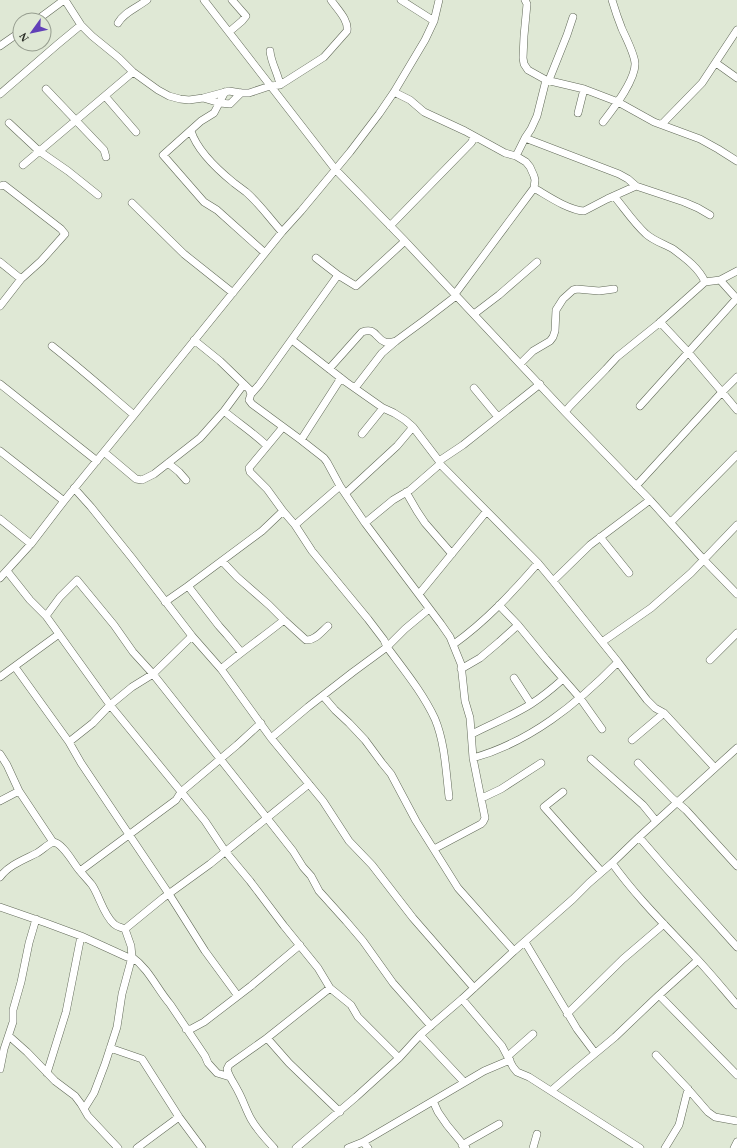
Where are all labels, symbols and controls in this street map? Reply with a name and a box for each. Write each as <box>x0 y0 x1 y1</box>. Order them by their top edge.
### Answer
north arrow <box>12 12 52 52</box>
text: N <box>16 31 31 44</box>

